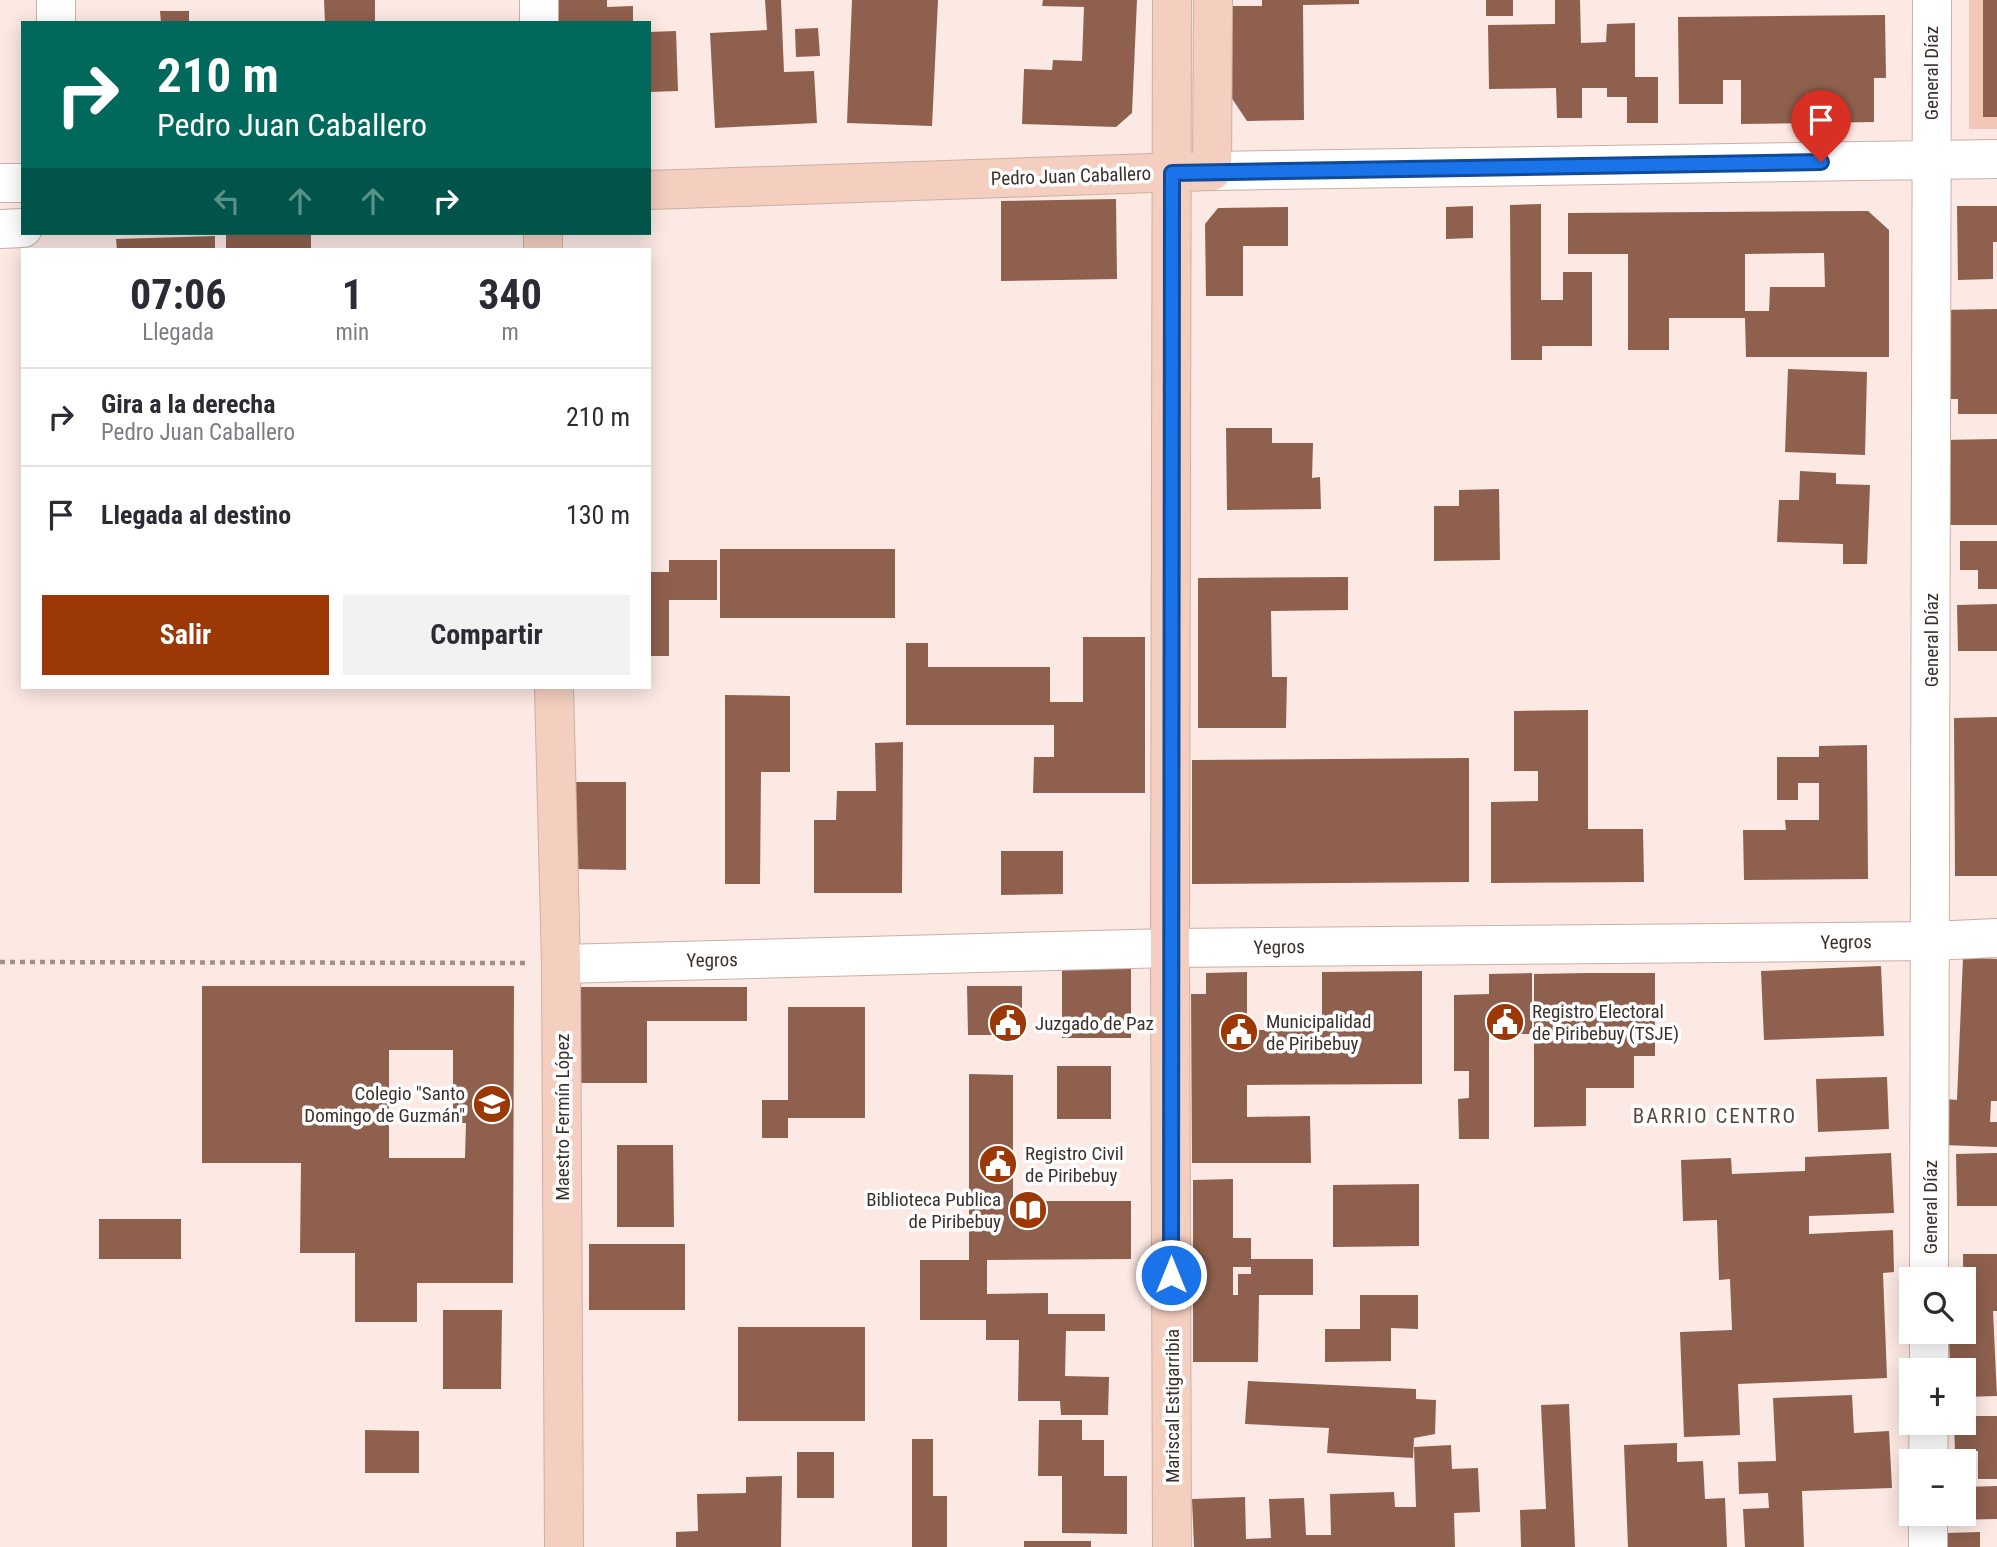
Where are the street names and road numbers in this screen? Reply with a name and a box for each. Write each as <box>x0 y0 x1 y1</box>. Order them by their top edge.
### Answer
street label: General Díaz <box>1920 26 1943 120</box>
street label: Pedro Juan Caballero <box>990 162 1152 190</box>
street label: General Díaz <box>1920 593 1943 687</box>
street label: Yegros <box>1820 930 1872 954</box>
street label: Yegros <box>1253 935 1305 959</box>
street label: Yegros <box>686 948 738 972</box>
street label: Maestro Fermín López <box>551 1033 574 1201</box>
street label: General Díaz <box>1919 1160 1942 1254</box>
street label: Mariscal Estigarribia <box>1161 1329 1184 1483</box>

